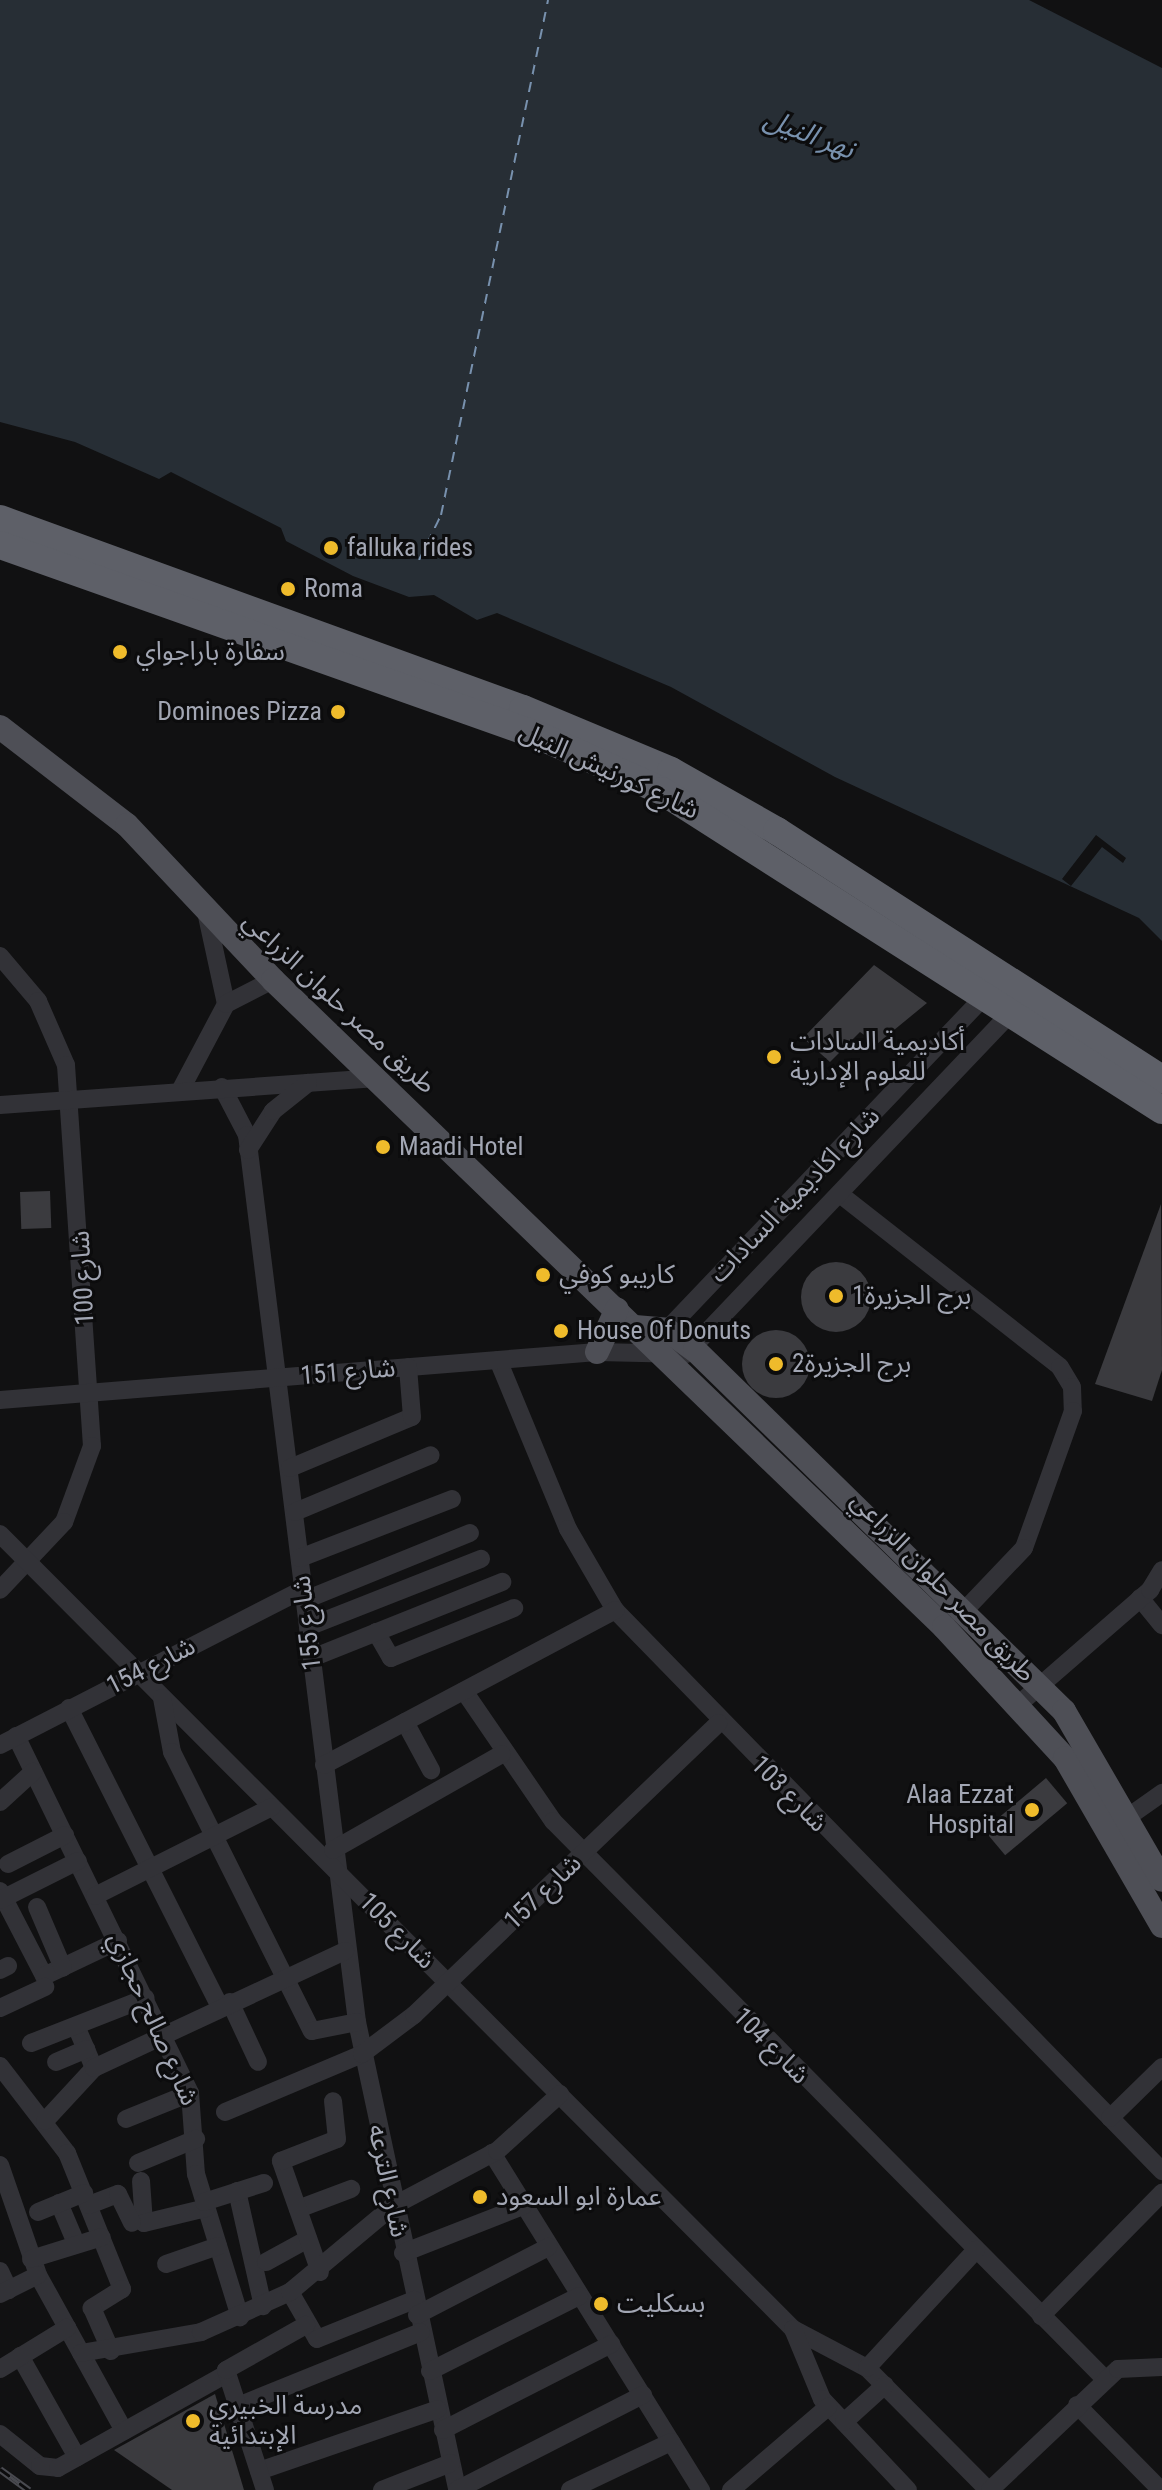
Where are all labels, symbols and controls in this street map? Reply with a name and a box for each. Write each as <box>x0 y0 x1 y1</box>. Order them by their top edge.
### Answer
water label: نهر النيل <box>759 102 859 166</box>
place label: falluka rides <box>347 532 473 564</box>
marker: falluka rides <box>322 539 340 557</box>
place label: Roma <box>304 573 363 605</box>
marker: Roma <box>279 580 297 598</box>
place label: سفارة باراجواي <box>136 636 285 668</box>
marker: سفارة باراجواي <box>111 643 129 661</box>
place label: Dominoes Pizza <box>157 696 322 728</box>
marker: Dominoes Pizza <box>329 703 347 721</box>
street label: شارع كورنيش النيل <box>514 716 704 826</box>
street label: طريق مصر حلوان الزراعي <box>236 906 442 1100</box>
place label: أكاديمية السادات للعلوم الإدارية <box>790 1026 965 1088</box>
marker: أكاديمية السادات للعلوم الإدارية <box>765 1048 783 1066</box>
street label: شارع اكاديمية السادات <box>703 1101 887 1289</box>
place label: Maadi Hotel <box>399 1131 523 1163</box>
marker: Maadi Hotel <box>374 1138 392 1156</box>
street label: شارع 100 <box>65 1230 101 1326</box>
place label: كاريبو كوفي <box>559 1259 675 1291</box>
marker: كاريبو كوفي <box>534 1266 552 1284</box>
place label: برج الجزيرة1 <box>852 1280 971 1312</box>
marker: برج الجزيرة1 <box>827 1287 845 1305</box>
place label: House Of Donuts <box>577 1315 751 1347</box>
marker: House Of Donuts <box>552 1322 570 1340</box>
place label: برج الجزيرة2 <box>792 1348 911 1380</box>
street label: شارع 151 <box>299 1352 397 1392</box>
marker: برج الجزيرة2 <box>767 1355 785 1373</box>
street label: طريق مصر حلوان الزراعي <box>844 1485 1042 1689</box>
street label: شارع 155 <box>286 1574 328 1672</box>
street label: شارع 154 <box>102 1631 200 1701</box>
street label: شارع 103 <box>744 1749 834 1839</box>
place label: Alaa Ezzat Hospital <box>906 1779 1014 1840</box>
marker: Alaa Ezzat Hospital <box>1021 1799 1043 1821</box>
street label: شارع 157 <box>498 1848 588 1936</box>
street label: شارع 105 <box>352 1886 442 1976</box>
street label: شارع صالح حجازي <box>101 1928 205 2110</box>
street label: شارع 104 <box>726 2001 816 2091</box>
street label: شارع الترعه <box>361 2122 415 2240</box>
place label: عمارة ابو السعود <box>496 2181 661 2213</box>
marker: عمارة ابو السعود <box>471 2188 489 2206</box>
place label: بسكليت <box>617 2288 705 2320</box>
marker: بسكليت <box>592 2295 610 2313</box>
place label: مدرسة الخبيري الإبتدائية <box>209 2390 362 2452</box>
marker: مدرسة الخبيري الإبتدائية <box>184 2412 202 2430</box>

